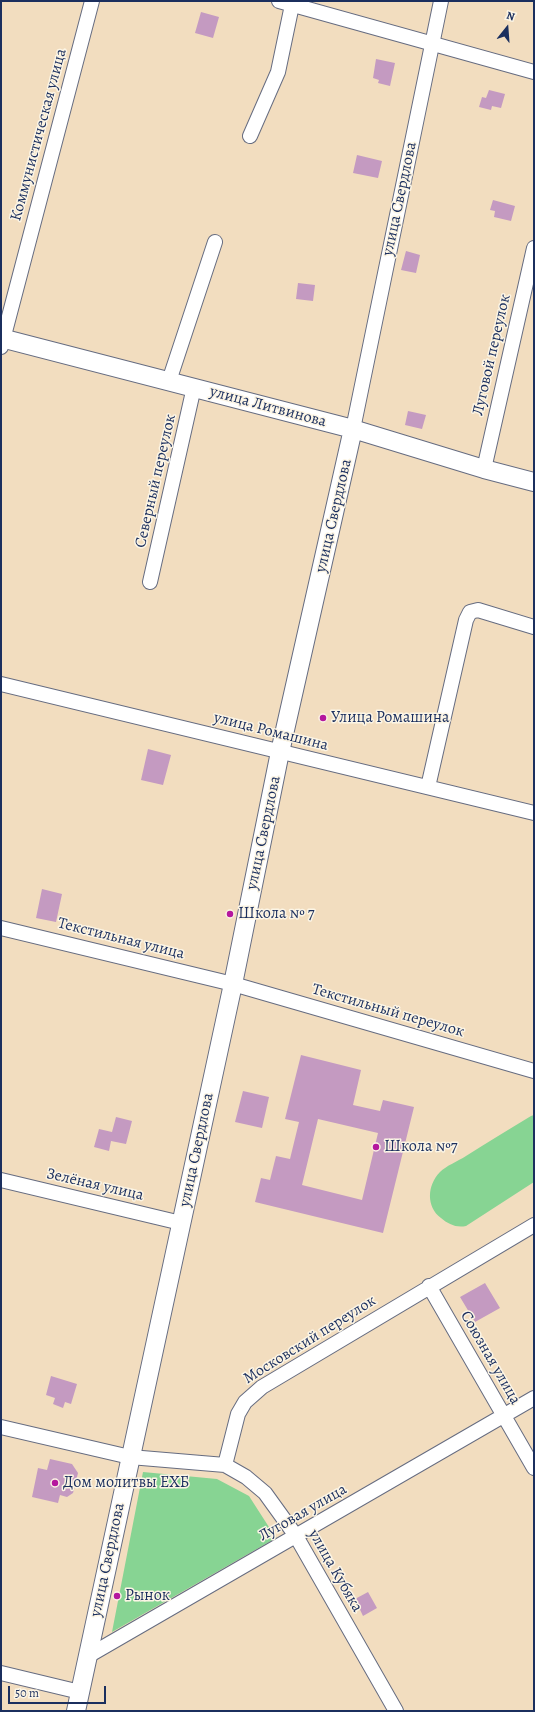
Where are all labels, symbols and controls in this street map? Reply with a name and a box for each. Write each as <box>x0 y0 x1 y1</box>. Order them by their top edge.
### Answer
north arrow <box>487 8 527 48</box>
text: N <box>505 8 517 24</box>
street label: Коммунистическая улица <box>7 47 71 223</box>
street label: улица Свердлова <box>379 140 421 258</box>
street label: Луговой переулок <box>469 292 515 418</box>
street label: улица Литвинова <box>208 382 328 432</box>
street label: Северный переулок <box>131 412 181 550</box>
street label: улица Свердлова <box>312 457 356 575</box>
street label: улица Ромашина <box>212 708 330 756</box>
place label: Улица Ромашина <box>331 708 449 728</box>
marker: Улица Ромашина <box>318 713 328 723</box>
street label: улица Свердлова <box>243 774 285 892</box>
place label: Школа № 7 <box>238 904 315 924</box>
marker: Школа № 7 <box>225 909 235 919</box>
street label: Текстильная улица <box>56 914 186 964</box>
street label: Текстильный переулок <box>310 980 466 1042</box>
street label: улица Свердлова <box>176 1091 218 1209</box>
place label: Школа №7 <box>384 1137 457 1157</box>
marker: Школа №7 <box>371 1142 381 1152</box>
street label: Зелёная улица <box>44 1164 146 1206</box>
street label: Московский переулок <box>240 1291 380 1389</box>
street label: Союзная улица <box>455 1308 525 1408</box>
place label: Дом молитвы ЕХБ <box>63 1473 189 1493</box>
marker: Дом молитвы ЕХБ <box>50 1478 60 1488</box>
street label: Луговая улица <box>255 1480 351 1546</box>
street label: улица Свердлова <box>87 1501 129 1619</box>
street label: улица Кубяка <box>304 1526 366 1616</box>
place label: Рынок <box>125 1586 170 1606</box>
marker: Рынок <box>112 1591 122 1601</box>
scale bar <box>10 1678 108 1704</box>
text: 50 m <box>15 1685 39 1701</box>

